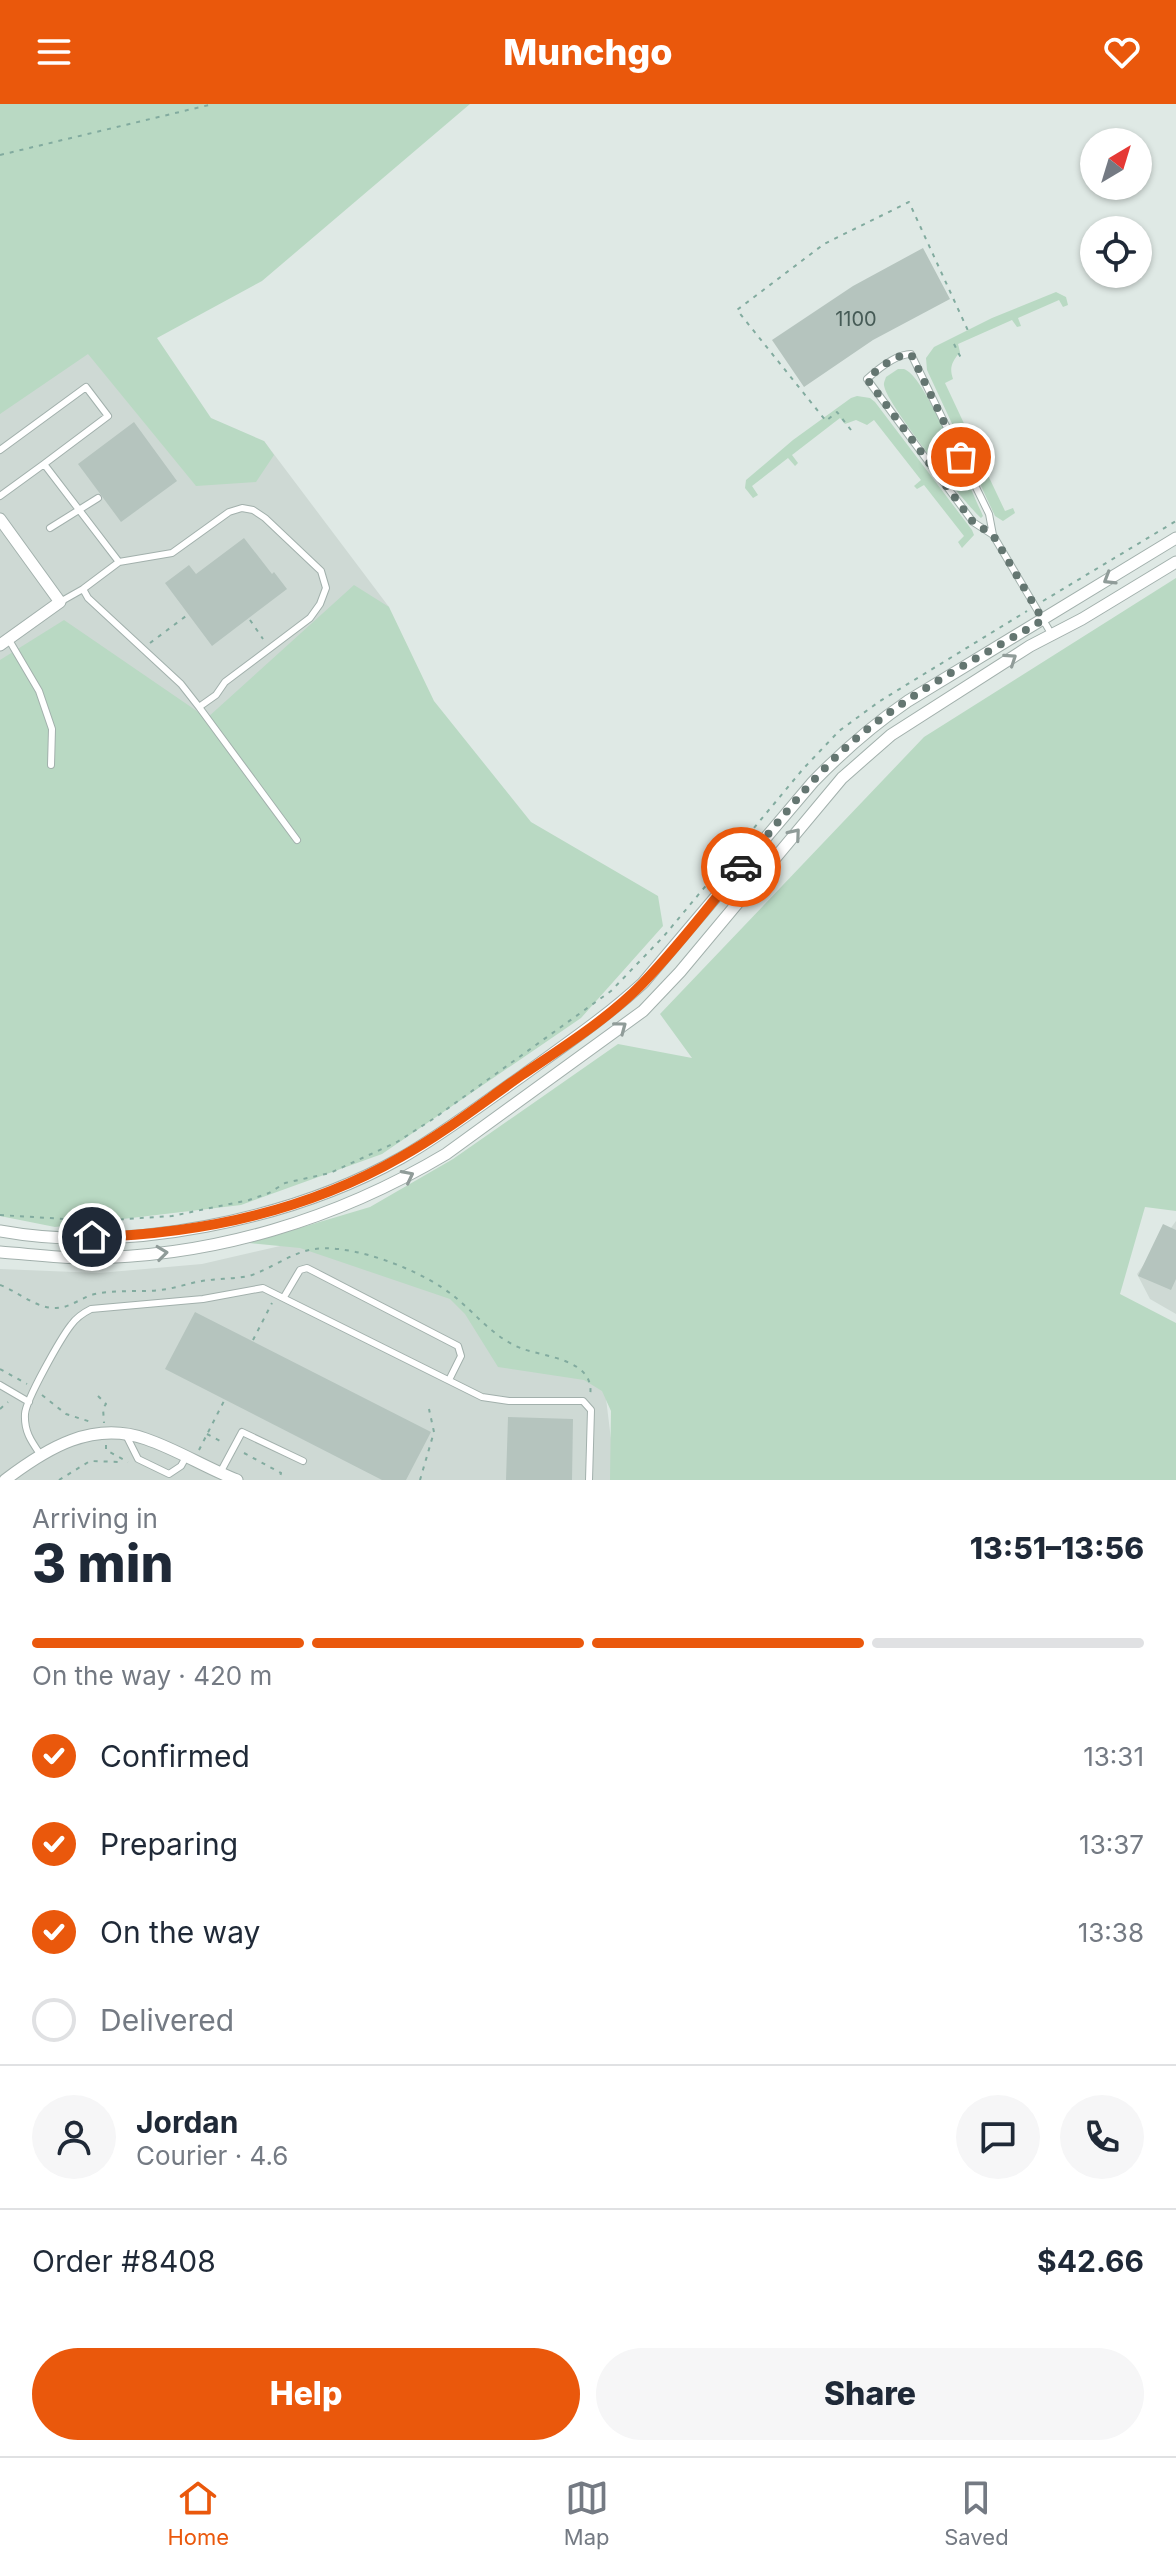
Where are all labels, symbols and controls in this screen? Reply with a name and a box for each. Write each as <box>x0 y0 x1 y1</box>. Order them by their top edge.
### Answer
icon: menu <box>32 30 76 74</box>
text: Munchgo <box>503 30 673 74</box>
icon: heart <box>1100 30 1144 74</box>
north arrow <box>1080 128 1152 200</box>
map controls <box>1080 128 1152 288</box>
button: locate <box>1080 216 1152 288</box>
house number: 1100 <box>835 307 877 331</box>
pin <box>927 423 995 491</box>
icon: bag <box>939 435 983 479</box>
one-way arrow <box>1103 569 1118 585</box>
one-way arrow <box>1002 654 1017 669</box>
courier <box>701 827 781 907</box>
one-way arrow <box>785 829 800 844</box>
icon: car <box>719 845 763 889</box>
one-way arrow <box>613 1023 627 1037</box>
one-way arrow <box>400 1170 414 1185</box>
pin <box>58 1203 126 1271</box>
icon: home <box>70 1215 114 1259</box>
one-way arrow <box>155 1245 168 1262</box>
text: Arriving in <box>32 1503 158 1534</box>
text: 13:51–13:56 <box>970 1530 1144 1566</box>
text: 3 min <box>32 1532 174 1595</box>
text: On the way · 420 m <box>32 1660 272 1691</box>
icon: check <box>32 1734 76 1778</box>
text: Confirmed <box>100 1738 250 1774</box>
text: 13:31 <box>1083 1741 1144 1772</box>
icon: check <box>32 1822 76 1866</box>
text: Preparing <box>100 1826 238 1862</box>
text: 13:37 <box>1079 1829 1144 1860</box>
icon: check <box>32 1910 76 1954</box>
text: On the way <box>100 1914 260 1950</box>
text: 13:38 <box>1078 1917 1144 1948</box>
text: Delivered <box>100 2002 234 2038</box>
button: person <box>32 2095 116 2179</box>
button: chat <box>956 2095 1040 2179</box>
button: phone <box>1060 2095 1144 2179</box>
text: Jordan <box>136 2104 238 2140</box>
text: Courier · 4.6 <box>136 2140 288 2171</box>
text: Order #8408 <box>32 2243 216 2279</box>
text: $42.66 <box>1037 2243 1144 2279</box>
button: Help <box>32 2348 580 2440</box>
button: Share <box>596 2348 1144 2440</box>
tab: Home <box>167 2476 229 2550</box>
tab: Map <box>564 2476 609 2550</box>
tab: Saved <box>944 2476 1009 2550</box>

